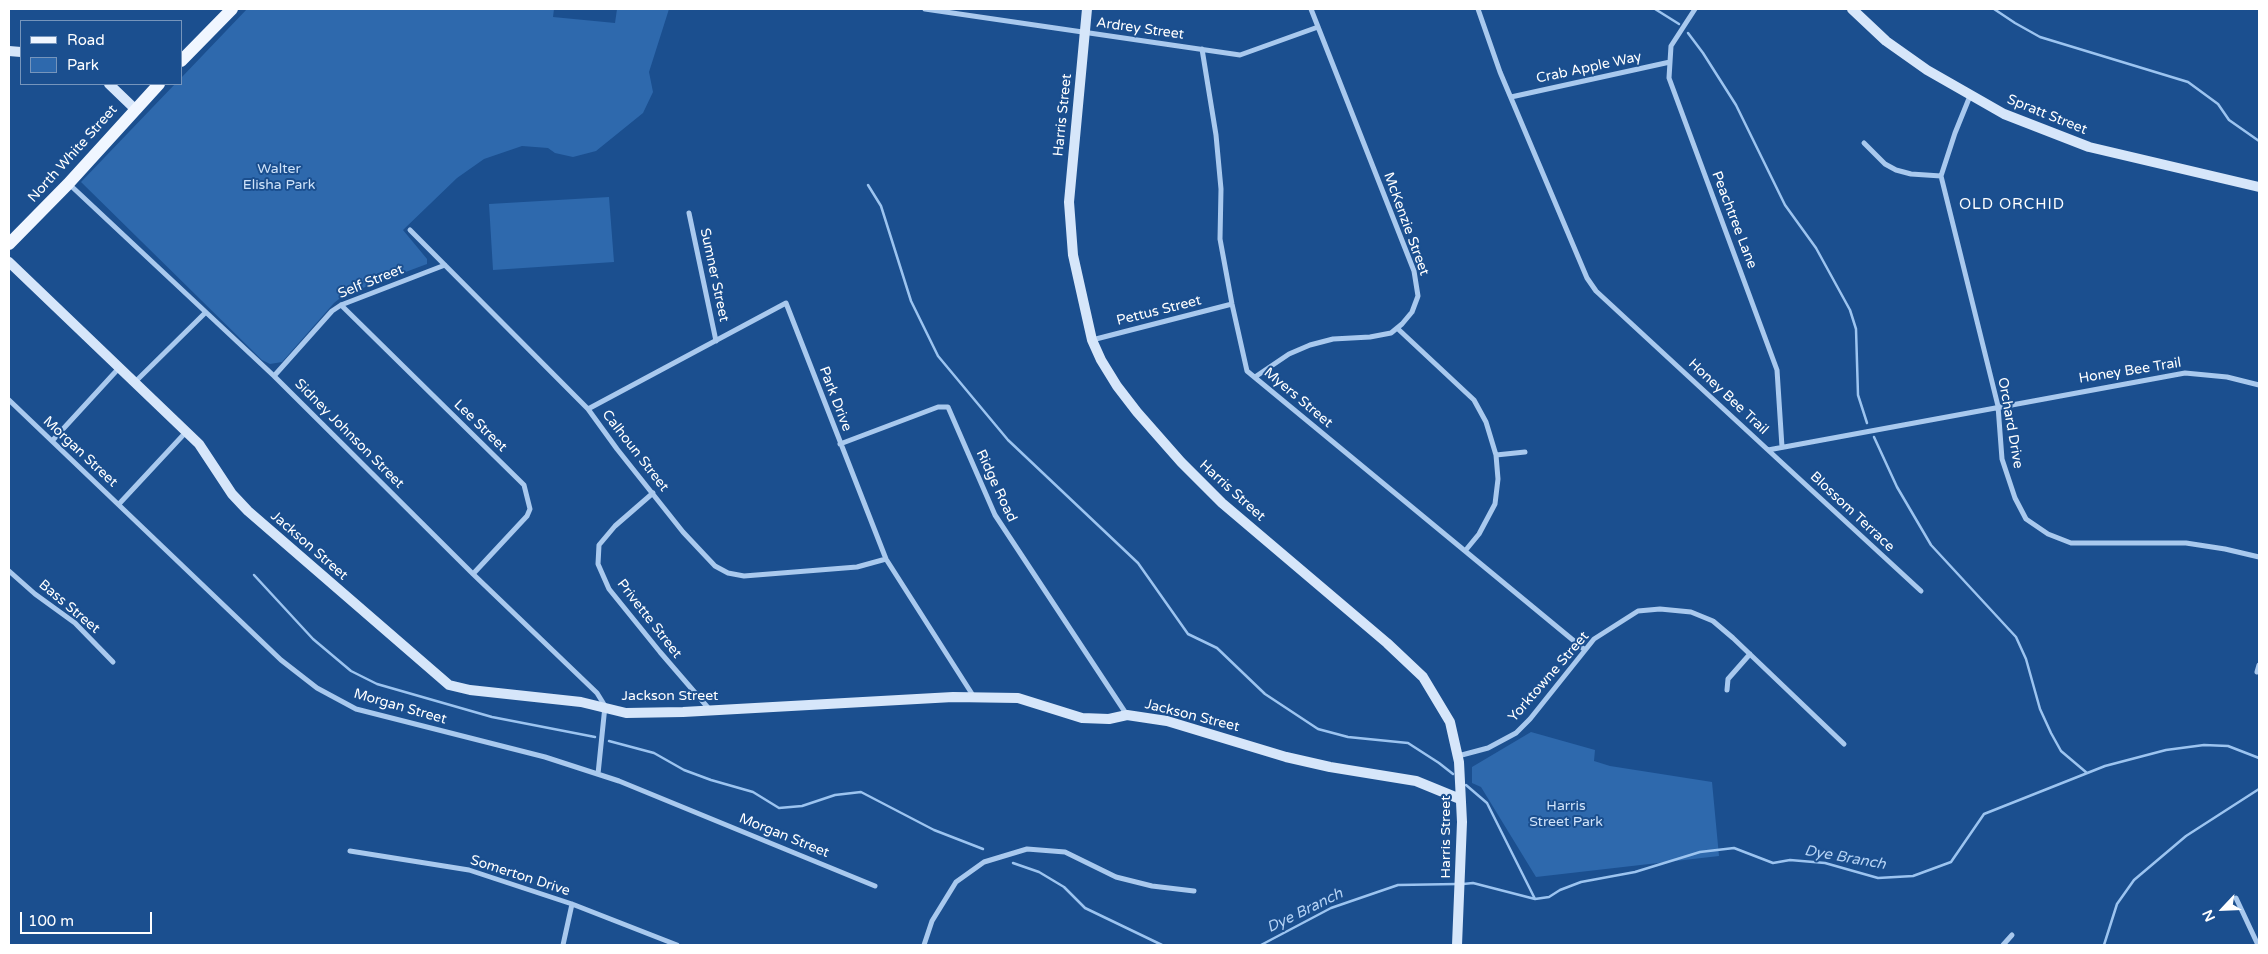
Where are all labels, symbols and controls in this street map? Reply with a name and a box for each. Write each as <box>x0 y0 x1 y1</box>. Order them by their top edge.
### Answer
street label: Ardrey Street <box>1095 15 1185 43</box>
legend <box>20 20 182 85</box>
text: Road <box>67 31 105 49</box>
street label: Crab Apple Way <box>1535 49 1643 87</box>
text: Park <box>67 56 99 74</box>
street label: Harris Street <box>1050 73 1076 157</box>
street label: Spratt Street <box>2005 91 2089 139</box>
street label: North White Street <box>25 102 121 206</box>
park label: Walter Elisha Park <box>243 161 315 193</box>
street label: Peachtree Lane <box>1708 169 1760 271</box>
street label: McKenzie Street <box>1380 170 1432 278</box>
district label: OLD ORCHID <box>1958 196 2066 214</box>
street label: Sumner Street <box>696 227 732 323</box>
street label: Self Street <box>336 261 406 303</box>
street label: Pettus Street <box>1115 292 1203 330</box>
street label: Honey Bee Trail <box>2078 355 2182 387</box>
street label: Honey Bee Trail <box>1684 356 1772 438</box>
street label: Park Drive <box>815 364 855 434</box>
street label: Myers Street <box>1260 364 1336 432</box>
street label: Sidney Johnson Street <box>291 376 407 492</box>
street label: Orchard Drive <box>1994 376 2026 470</box>
street label: Lee Street <box>450 396 510 456</box>
street label: Calhoun Street <box>598 407 672 495</box>
street label: Morgan Street <box>39 413 121 491</box>
street label: Ridge Road <box>972 447 1020 525</box>
street label: Harris Street <box>1196 457 1268 525</box>
street label: Blossom Terrace <box>1806 469 1898 555</box>
street label: Jackson Street <box>267 508 351 584</box>
street label: Privette Street <box>613 576 685 662</box>
street label: Bass Street <box>35 577 103 637</box>
street label: Yorktowne Street <box>1505 628 1593 726</box>
street label: Morgan Street <box>352 686 448 728</box>
street label: Jackson Street <box>622 688 718 704</box>
street label: Jackson Street <box>1143 696 1241 736</box>
street label: Harris Street <box>1438 795 1454 879</box>
park label: Harris Street Park <box>1529 798 1603 830</box>
street label: Morgan Street <box>736 810 832 862</box>
water label: Dye Branch <box>1803 842 1887 874</box>
street label: Somerton Drive <box>468 852 572 900</box>
north arrow <box>2198 884 2248 934</box>
water label: Dye Branch <box>1264 885 1346 937</box>
scale bar <box>22 902 155 934</box>
text: N <box>2199 907 2219 924</box>
text: 100 m <box>28 912 74 930</box>

